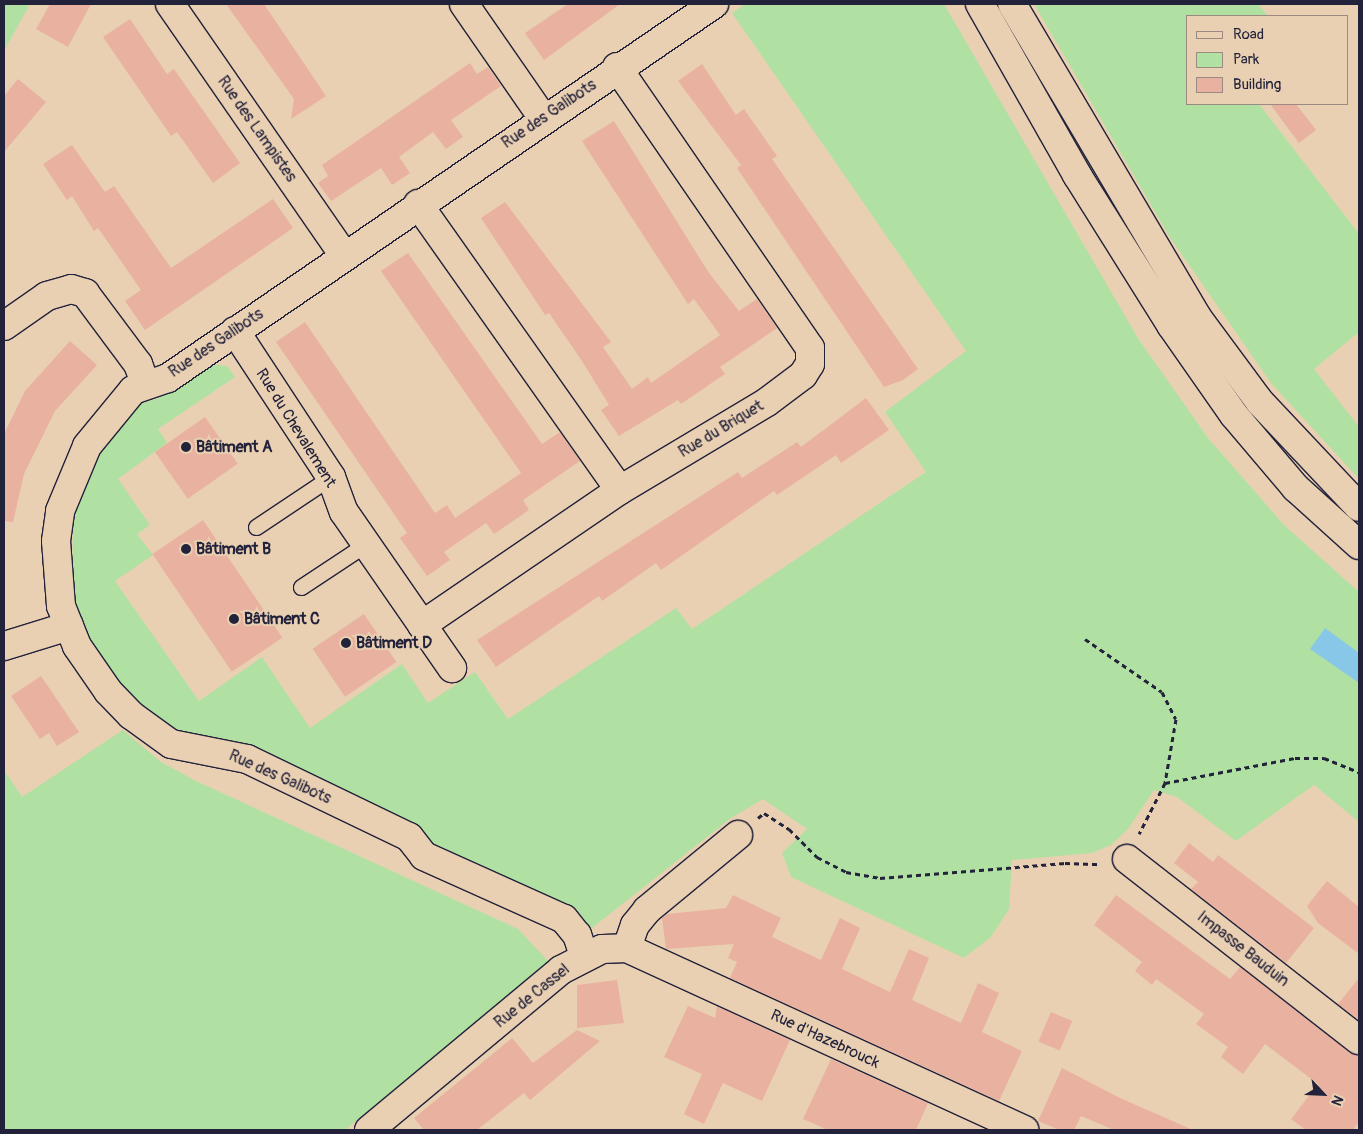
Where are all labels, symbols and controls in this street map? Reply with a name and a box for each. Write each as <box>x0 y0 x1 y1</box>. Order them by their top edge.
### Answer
legend <box>1186 15 1348 105</box>
text: Road <box>1233 25 1264 44</box>
text: Park <box>1233 50 1259 69</box>
street label: Rue des Lampistes <box>213 72 301 186</box>
street label: Rue des Galibots <box>498 75 600 153</box>
text: Building <box>1233 75 1281 94</box>
street label: Rue des Galibots <box>165 304 267 382</box>
street label: Rue du Chevalement <box>252 365 340 491</box>
street label: Rue du Briquet <box>675 396 767 462</box>
place label: Bâtiment A <box>196 437 272 457</box>
marker: Bâtiment A <box>180 441 192 453</box>
place label: Bâtiment B <box>196 539 271 559</box>
marker: Bâtiment B <box>180 543 192 555</box>
place label: Bâtiment C <box>244 609 320 629</box>
marker: Bâtiment C <box>228 613 240 625</box>
place label: Bâtiment D <box>356 633 432 653</box>
marker: Bâtiment D <box>340 637 352 649</box>
street label: Rue des Galibots <box>226 746 334 808</box>
street label: Impasse Bauduin <box>1193 907 1293 991</box>
street label: Rue de Cassel <box>490 960 574 1032</box>
street label: Rue d'Hazebrouck <box>767 1005 883 1073</box>
north arrow <box>1298 1069 1348 1119</box>
text: N <box>1327 1093 1347 1108</box>

